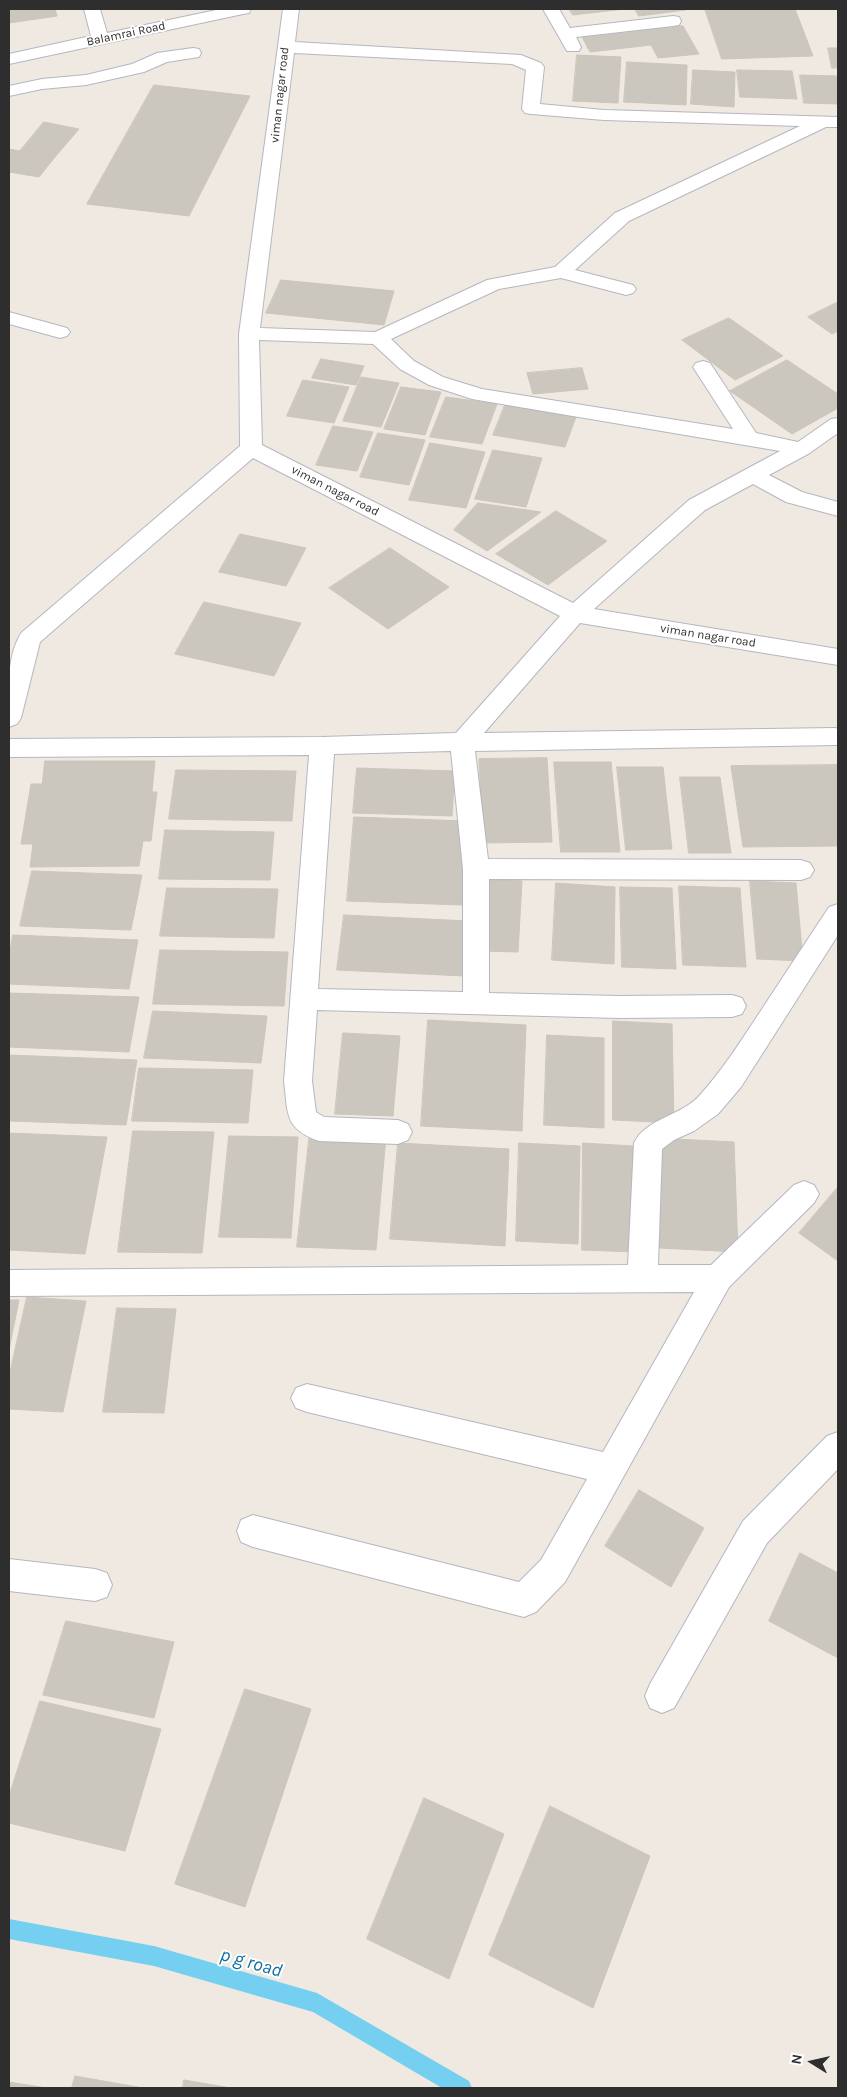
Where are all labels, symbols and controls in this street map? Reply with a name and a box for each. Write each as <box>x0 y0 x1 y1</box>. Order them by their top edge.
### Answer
street label: Balamrai Road <box>85 19 167 49</box>
street label: viman nagar road <box>268 46 292 144</box>
street label: viman nagar road <box>289 463 381 519</box>
street label: viman nagar road <box>659 621 757 651</box>
water label: p g road <box>217 1943 285 1983</box>
north arrow <box>787 2037 837 2087</box>
text: N <box>787 2053 806 2066</box>

